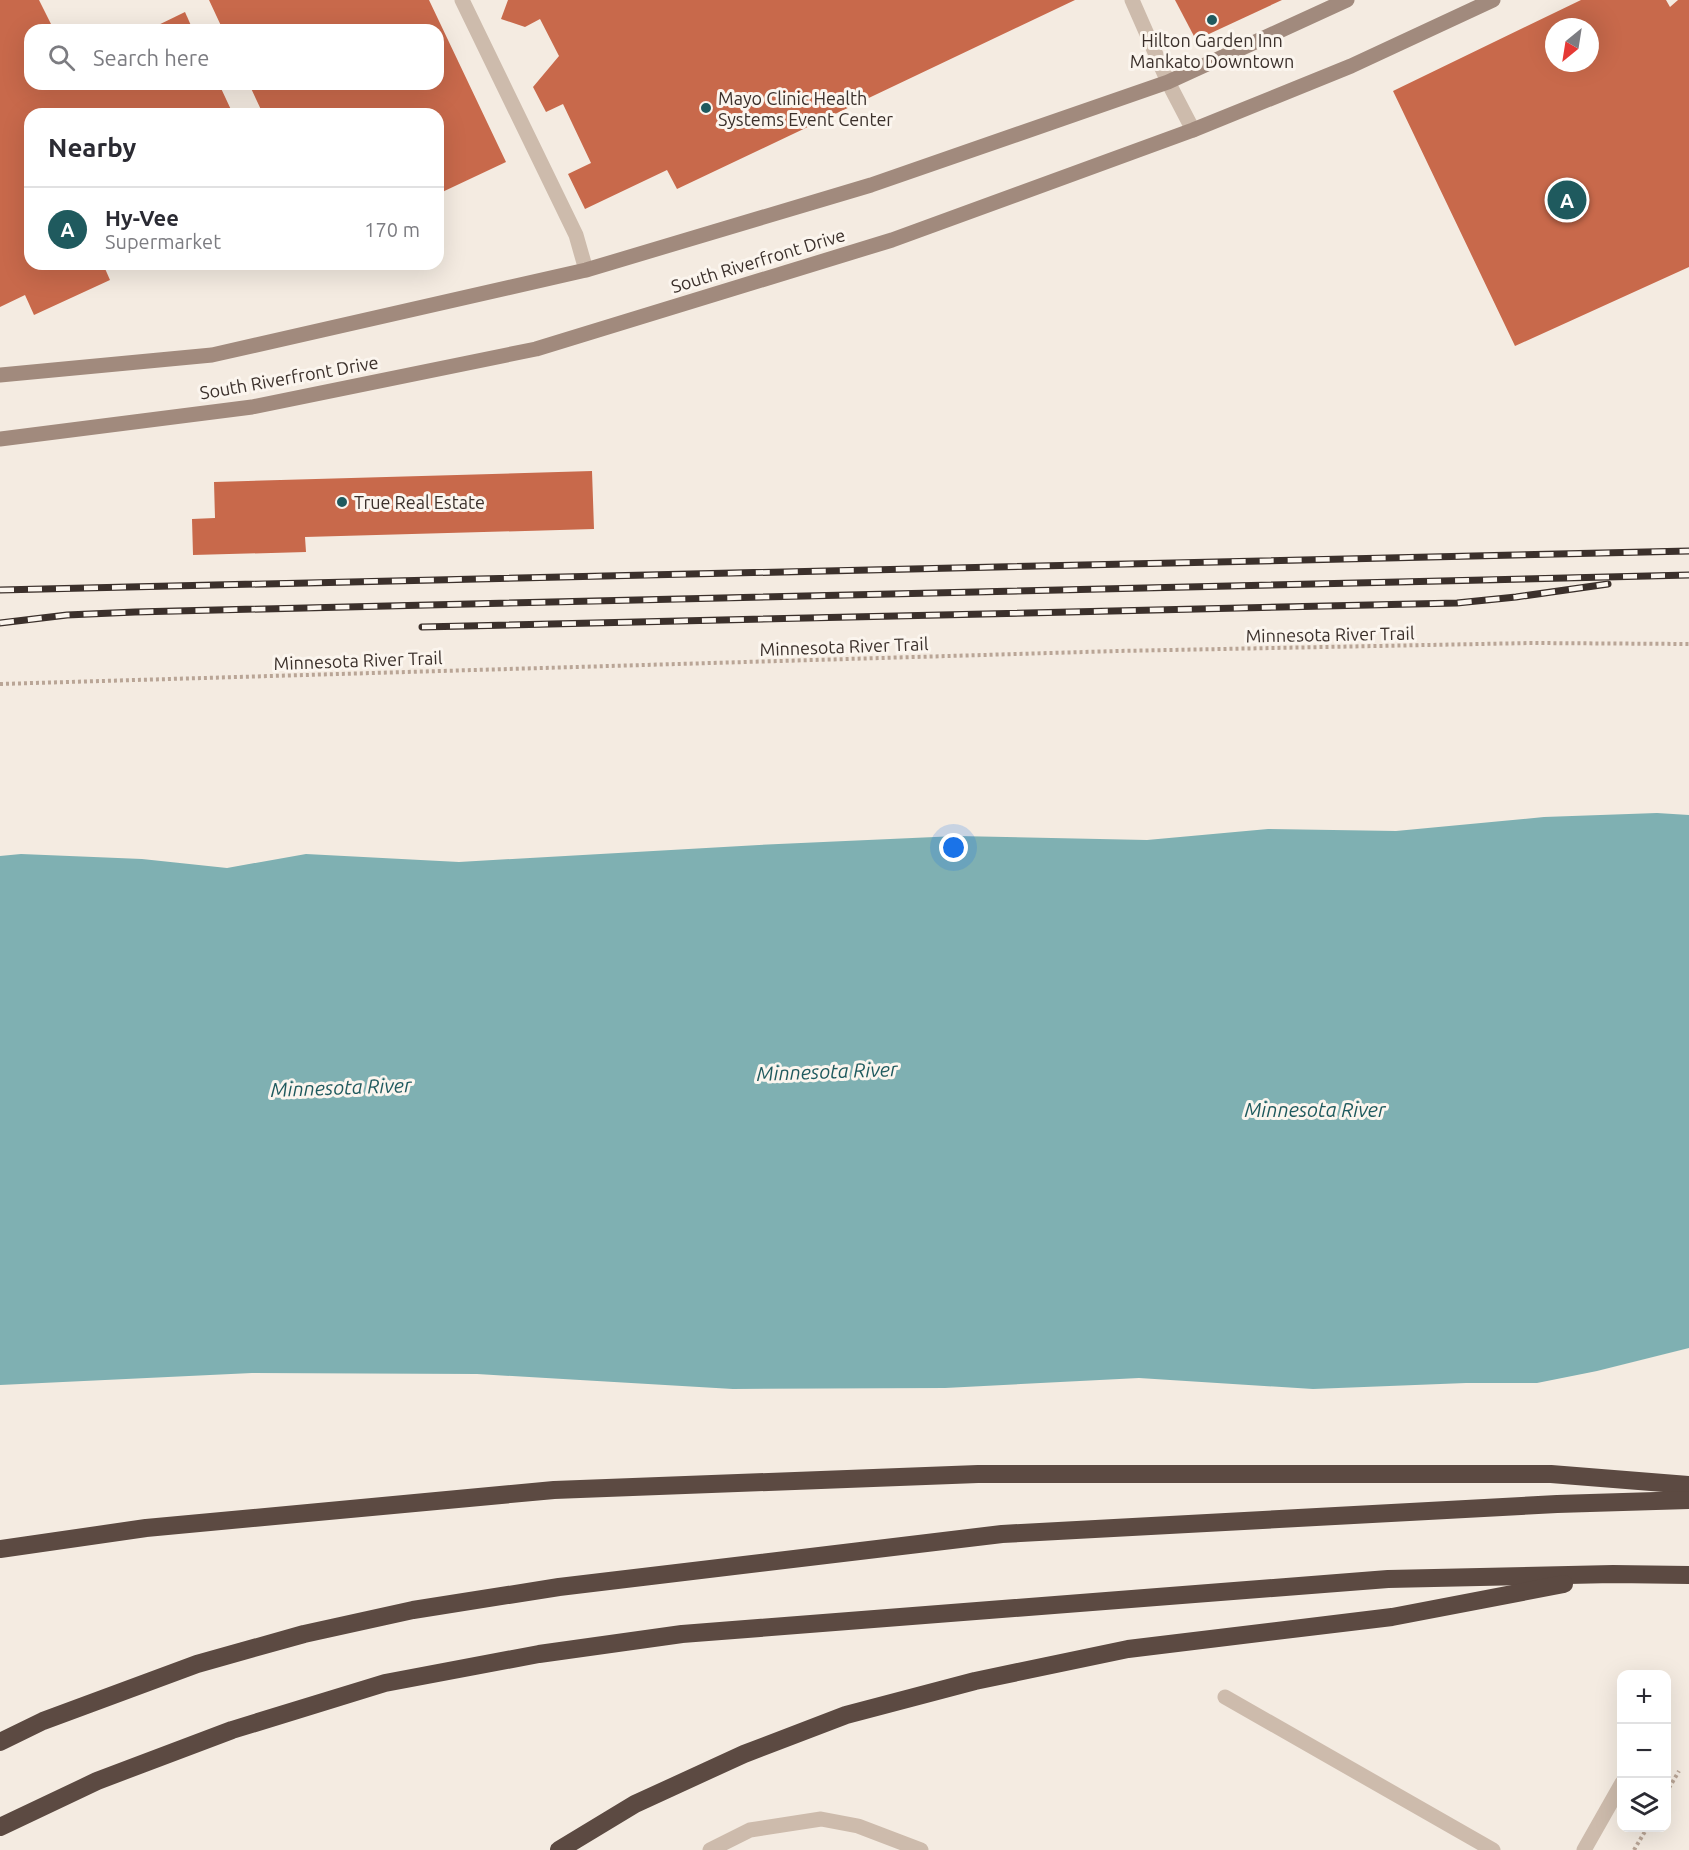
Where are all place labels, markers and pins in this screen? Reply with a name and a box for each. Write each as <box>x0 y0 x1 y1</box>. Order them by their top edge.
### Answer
marker: Hilton Garden Inn Mankato Downtown <box>1205 13 1219 27</box>
place label: Hilton Garden Inn Mankato Downtown <box>1130 30 1294 71</box>
place label: Mayo Clinic Health Systems Event Center <box>718 88 893 129</box>
marker: Mayo Clinic Health Systems Event Center <box>699 101 713 115</box>
pin: A <box>1548 178 1586 222</box>
place label: True Real Estate <box>354 492 485 512</box>
marker: True Real Estate <box>335 495 349 509</box>

